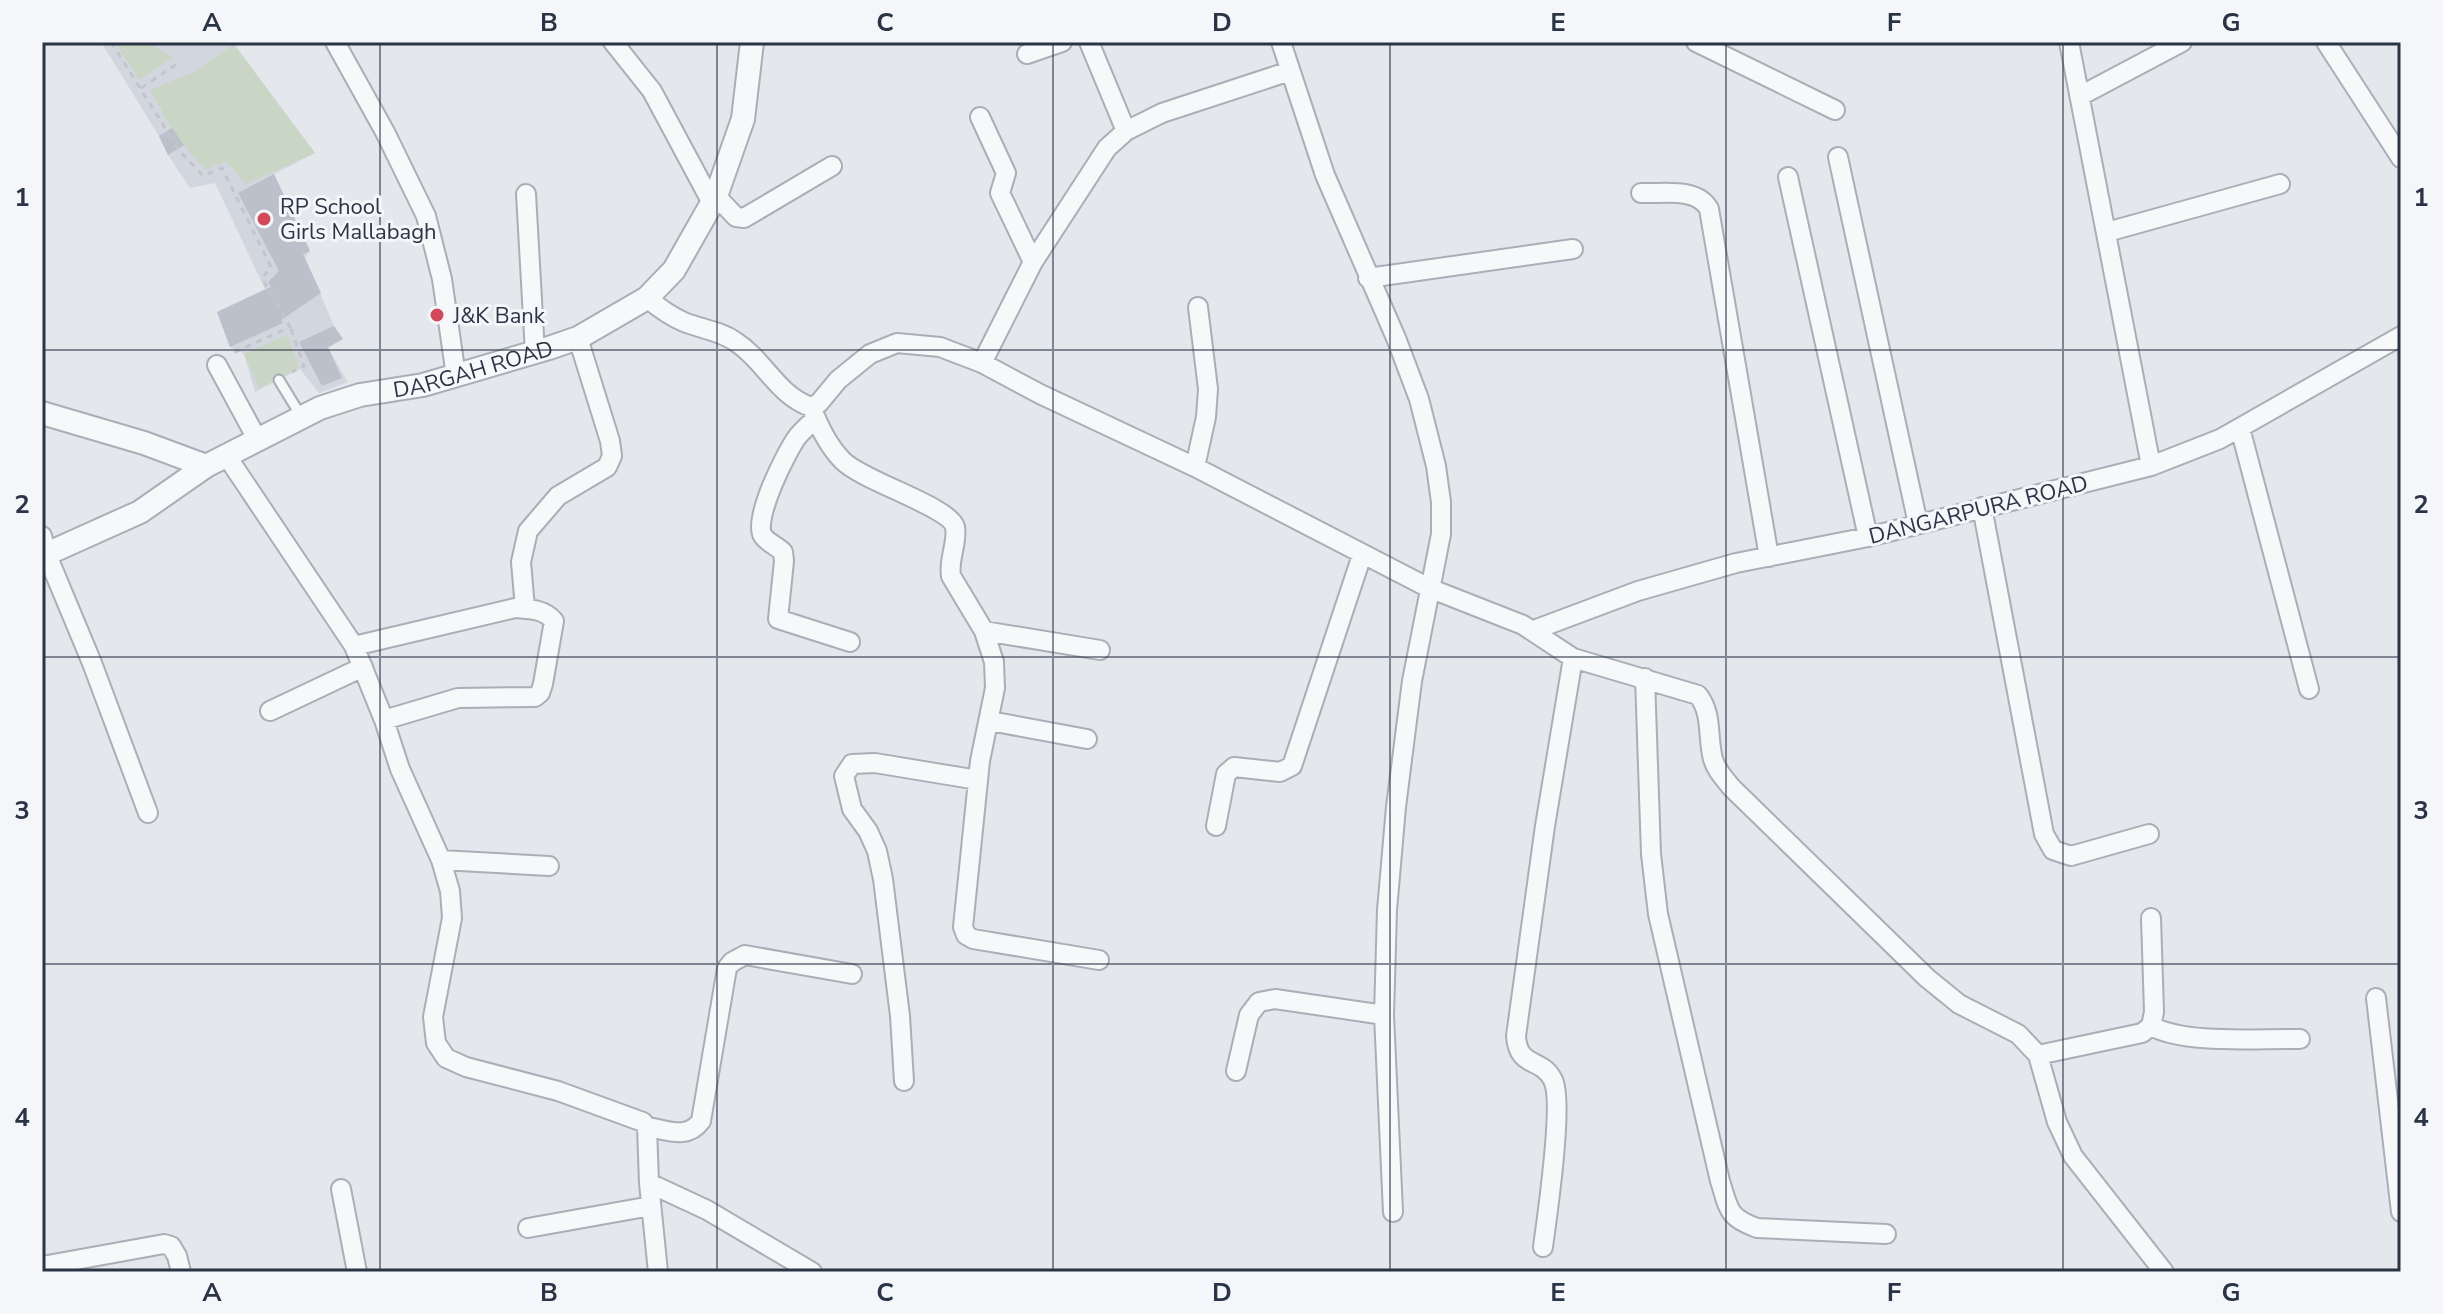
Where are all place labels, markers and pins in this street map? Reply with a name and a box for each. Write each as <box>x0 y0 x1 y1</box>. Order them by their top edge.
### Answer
place label: RP School Girls Mallabagh <box>280 192 437 247</box>
marker: RP School Girls Mallabagh <box>255 210 273 228</box>
place label: J&K Bank <box>452 301 546 331</box>
marker: J&K Bank <box>428 306 446 324</box>

